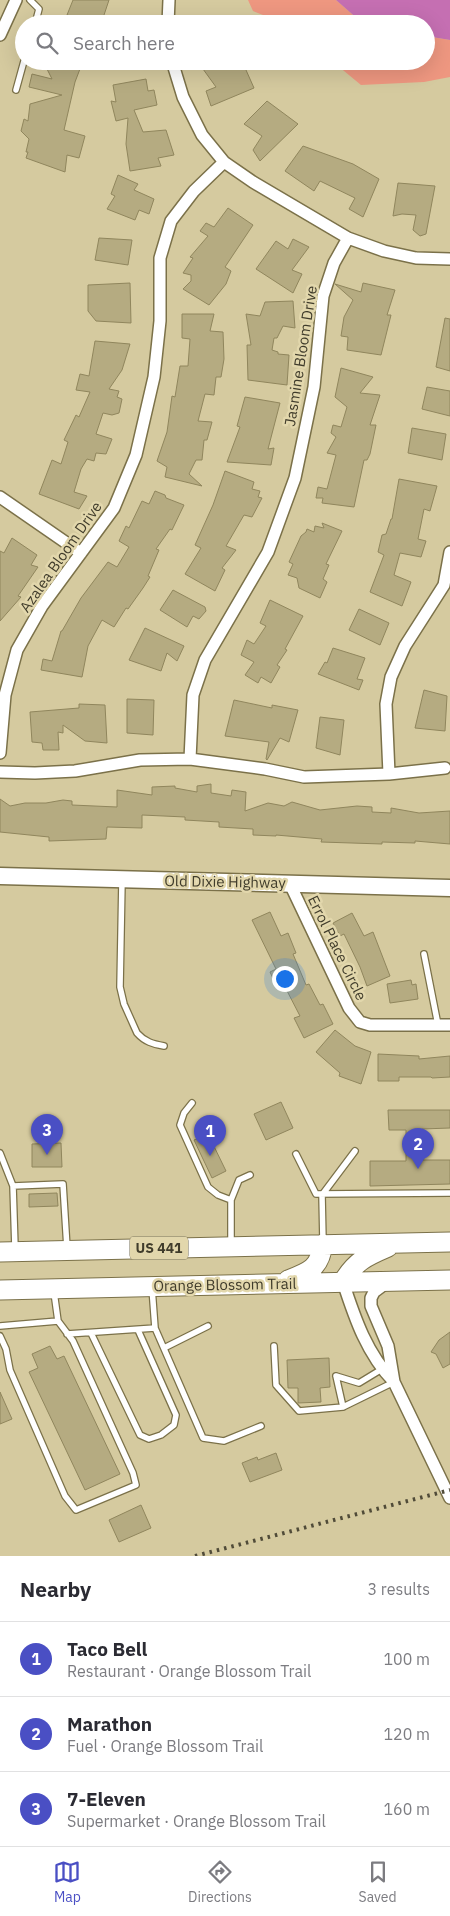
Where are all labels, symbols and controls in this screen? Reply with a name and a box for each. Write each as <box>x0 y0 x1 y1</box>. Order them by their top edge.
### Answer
search box <box>15 15 435 70</box>
icon: search <box>33 29 61 57</box>
text: Search here <box>73 31 175 55</box>
street label: Jasmine Bloom Drive <box>280 284 321 428</box>
street label: Azalea Bloom Drive <box>15 498 106 616</box>
street label: Old Dixie Highway <box>164 871 286 892</box>
street label: Errol Place Circle <box>304 892 371 1003</box>
your location <box>272 966 298 992</box>
pin: 3 <box>31 1114 63 1155</box>
pin: 1 <box>194 1115 226 1156</box>
pin: 2 <box>402 1128 434 1169</box>
road number: US 441 <box>130 1236 188 1260</box>
street label: Orange Blossom Trail <box>153 1274 297 1295</box>
text: Nearby <box>20 1575 91 1603</box>
text: 3 results <box>367 1579 430 1599</box>
text: Taco Bell <box>67 1637 147 1661</box>
text: 1 <box>31 1649 41 1669</box>
text: 100 m <box>383 1649 430 1669</box>
text: Restaurant · Orange Blossom Trail <box>67 1661 311 1681</box>
text: Marathon <box>67 1712 152 1736</box>
text: 2 <box>31 1724 41 1744</box>
text: 120 m <box>383 1724 430 1744</box>
text: Fuel · Orange Blossom Trail <box>67 1736 263 1756</box>
text: 7-Eleven <box>67 1787 146 1811</box>
text: 3 <box>31 1799 41 1819</box>
text: 160 m <box>383 1799 430 1819</box>
text: Supermarket · Orange Blossom Trail <box>67 1811 326 1831</box>
tab: Map <box>53 1858 81 1906</box>
tab: Directions <box>188 1858 252 1906</box>
tab: Saved <box>359 1858 397 1906</box>

